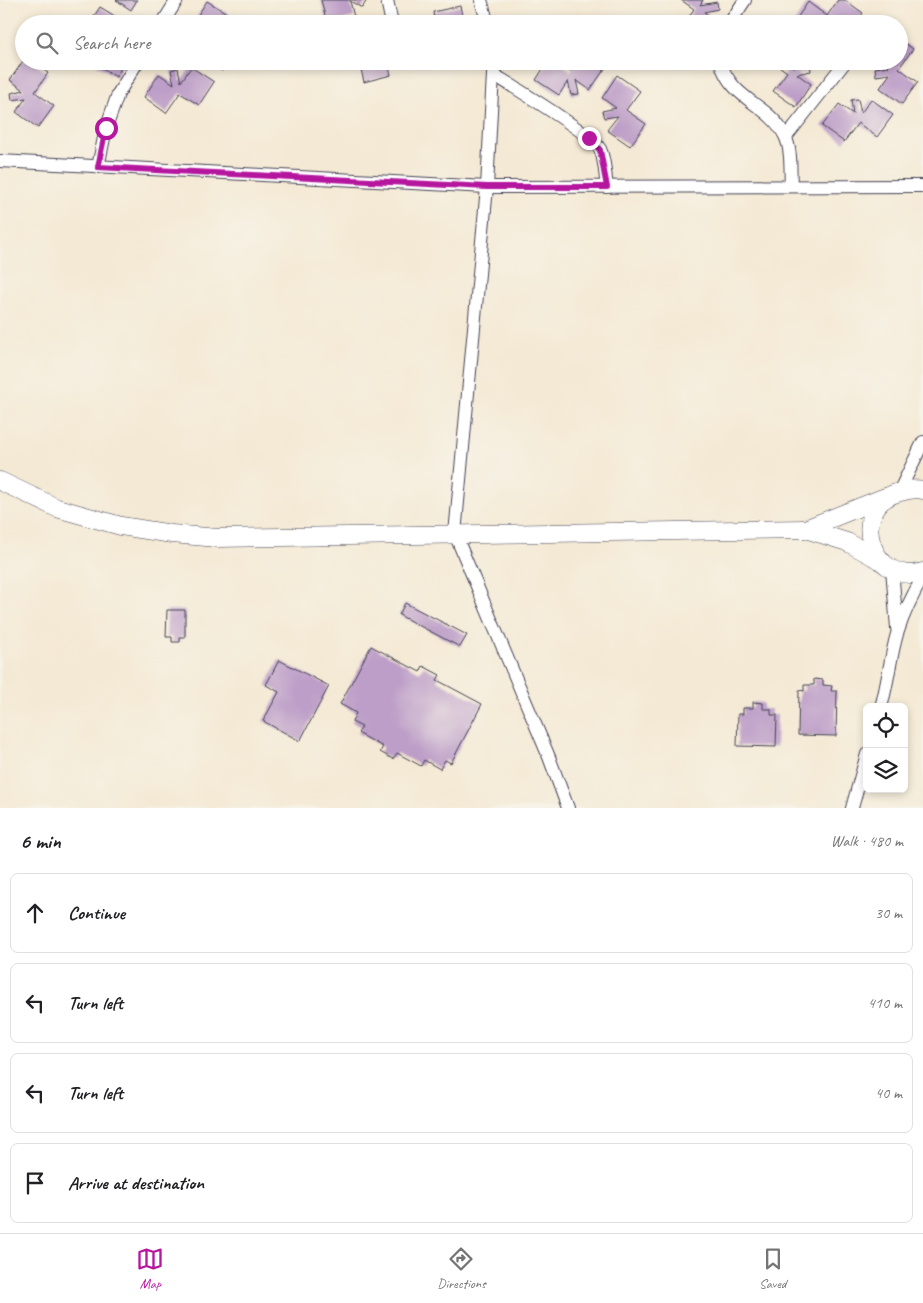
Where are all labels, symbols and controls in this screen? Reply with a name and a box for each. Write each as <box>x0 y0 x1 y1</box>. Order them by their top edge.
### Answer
search box <box>15 15 908 70</box>
icon: search <box>33 29 61 57</box>
text: Search here <box>73 31 150 55</box>
route start <box>95 117 118 140</box>
route end <box>578 127 601 150</box>
map controls <box>863 703 908 793</box>
button: locate <box>863 703 908 748</box>
button: layers <box>863 748 908 793</box>
text: 6 min <box>20 828 61 854</box>
text: Walk · 480 m <box>831 831 903 851</box>
icon: ahead <box>21 899 49 927</box>
text: Continue <box>68 901 125 925</box>
text: 30 m <box>875 903 902 923</box>
icon: left <box>21 989 49 1017</box>
text: Turn left <box>68 991 123 1015</box>
text: 410 m <box>868 993 902 1013</box>
icon: left <box>21 1079 49 1107</box>
text: Turn left <box>68 1081 123 1105</box>
text: 40 m <box>875 1083 902 1103</box>
icon: arrive <box>21 1169 49 1197</box>
text: Arrive at destination <box>68 1171 204 1195</box>
tab: Map <box>136 1245 164 1292</box>
tab: Directions <box>437 1245 486 1292</box>
tab: Saved <box>759 1245 787 1292</box>

